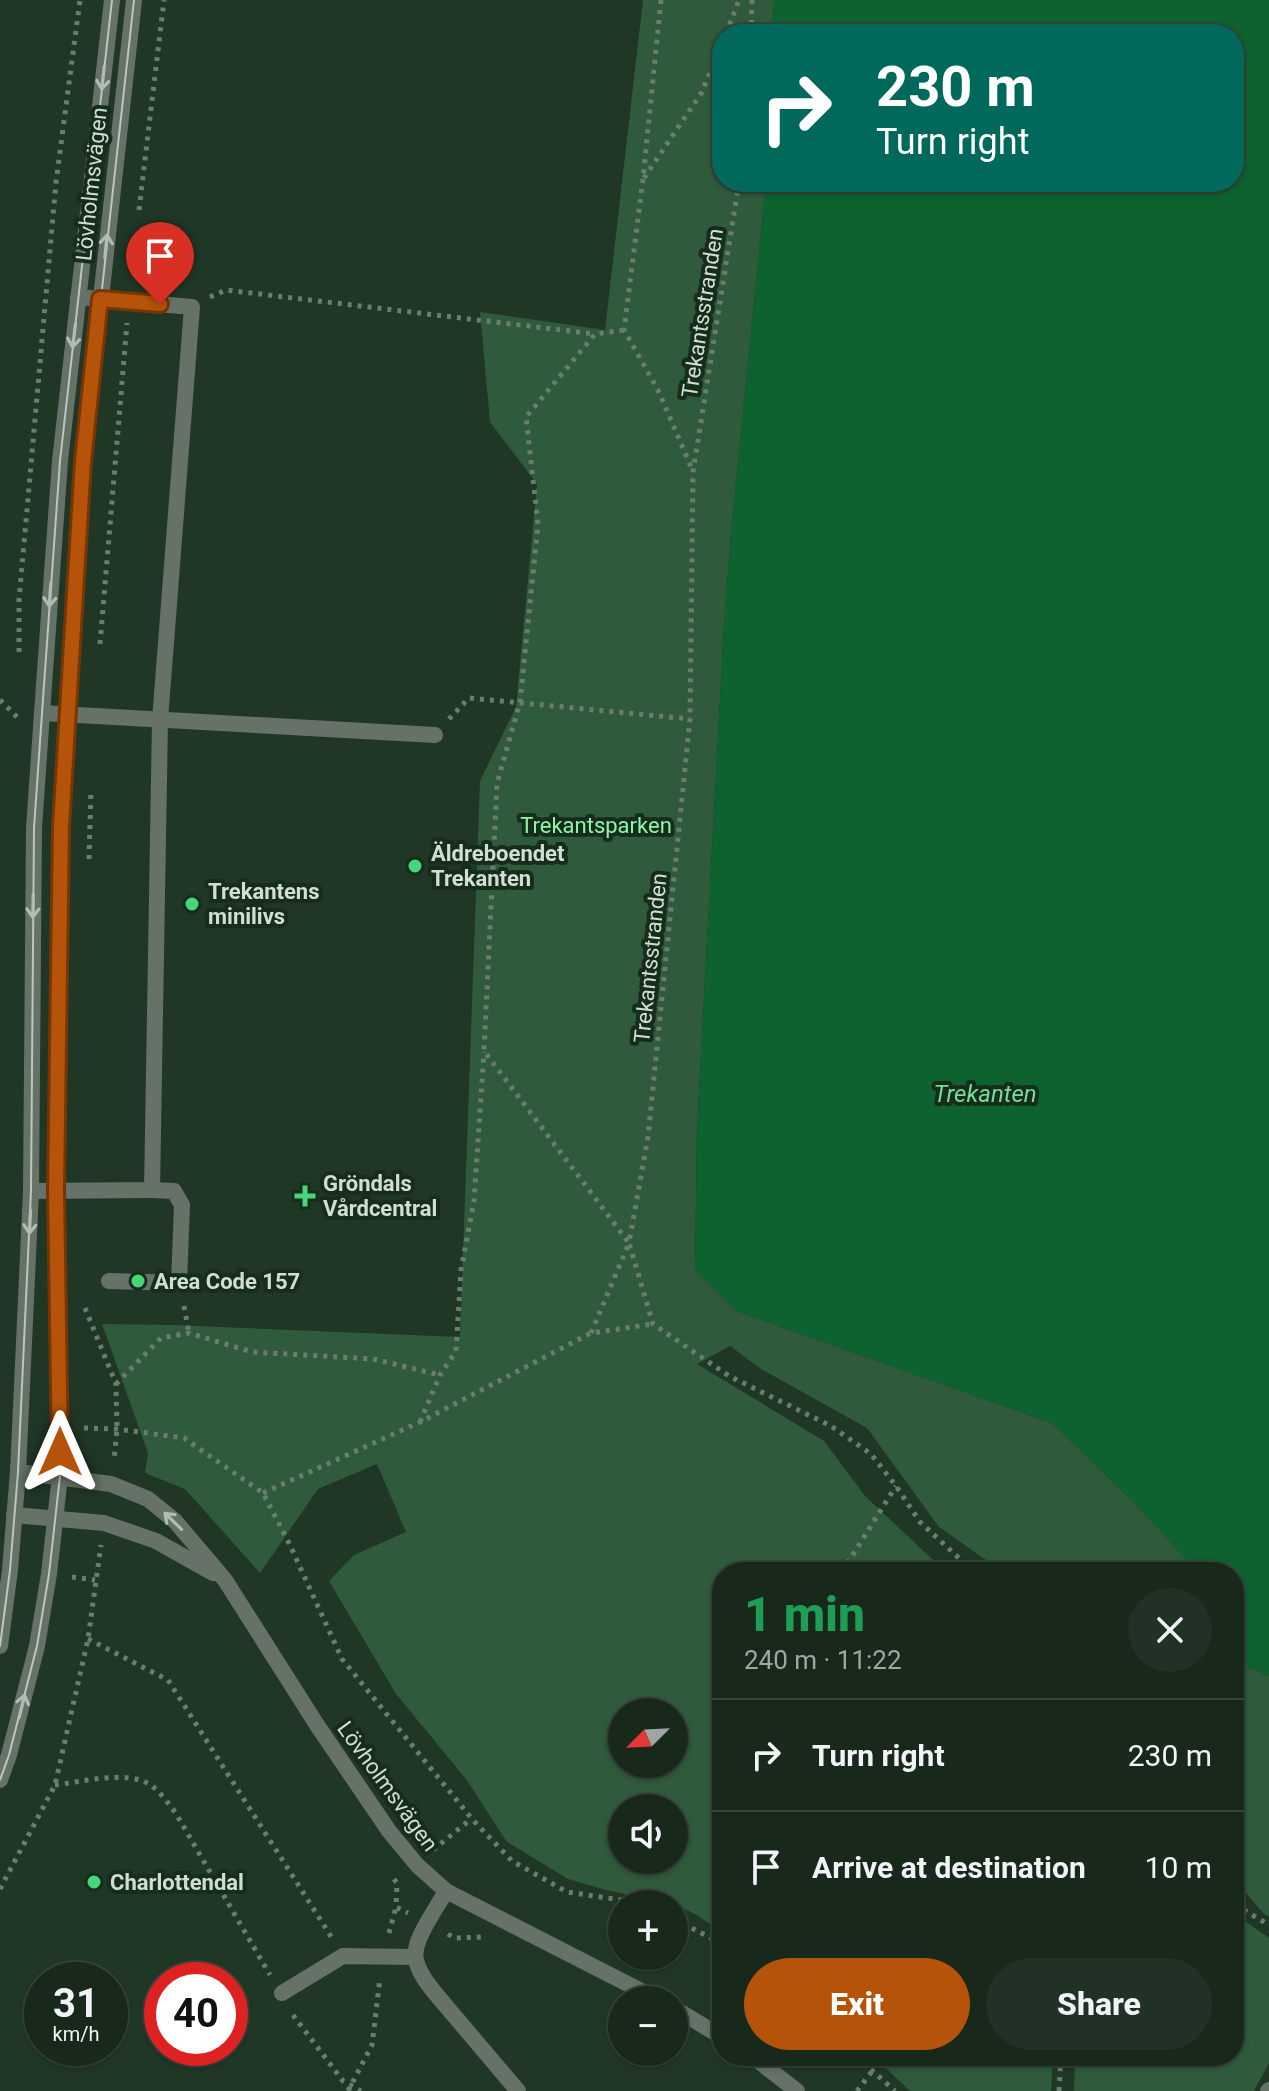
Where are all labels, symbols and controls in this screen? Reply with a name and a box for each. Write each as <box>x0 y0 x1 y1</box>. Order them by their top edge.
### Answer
text: 230 m <box>876 54 1035 120</box>
icon: right <box>744 56 848 160</box>
one-way arrow <box>96 64 111 90</box>
street label: Lövholmsvägen <box>71 106 112 262</box>
text: Turn right <box>876 121 1029 163</box>
pin <box>126 222 194 304</box>
street label: Trekantsstranden <box>677 227 728 399</box>
one-way arrow <box>99 233 114 260</box>
icon: arrive <box>138 234 182 278</box>
one-way arrow <box>66 323 81 348</box>
one-way arrow <box>42 581 57 608</box>
park label: Trekantsparken <box>520 813 672 838</box>
place label: Äldreboendet Trekanten <box>431 841 565 891</box>
marker: Äldreboendet Trekanten <box>406 857 424 875</box>
street label: Trekantsstranden <box>629 872 672 1044</box>
place label: Trekantens minilivs <box>208 879 319 929</box>
one-way arrow <box>26 892 41 919</box>
marker: Trekantens minilivs <box>183 895 201 913</box>
water label: Trekanten <box>933 1080 1037 1108</box>
place label: Gröndals Vårdcentral <box>323 1171 437 1221</box>
marker: Gröndals Vårdcentral <box>294 1185 316 1207</box>
one-way arrow <box>22 1208 37 1235</box>
place label: Area Code 157 <box>154 1269 300 1294</box>
marker: Area Code 157 <box>129 1272 147 1290</box>
position arrow <box>18 1410 102 1494</box>
one-way arrow <box>164 1512 183 1531</box>
text: 1 min <box>744 1586 865 1643</box>
button: close <box>1128 1588 1212 1672</box>
text: 240 m · 11:22 <box>744 1645 902 1675</box>
one-way arrow <box>15 1693 30 1719</box>
north arrow <box>608 1698 688 1778</box>
map controls <box>608 1698 688 2066</box>
street label: Lövholmsvägen <box>332 1717 443 1856</box>
icon: right <box>744 1733 788 1777</box>
text: Turn right <box>812 1738 945 1773</box>
text: 230 m <box>1128 1738 1212 1773</box>
button: sound <box>608 1794 688 1874</box>
icon: arrive <box>744 1845 788 1889</box>
text: Arrive at destination <box>812 1850 1086 1885</box>
text: 10 m <box>1145 1850 1212 1885</box>
place label: Charlottendal <box>110 1870 244 1895</box>
marker: Charlottendal <box>85 1873 103 1891</box>
button: + <box>608 1890 688 1970</box>
button: Exit <box>744 1958 970 2050</box>
button: Share <box>986 1958 1212 2050</box>
speed limit sign: 40 <box>144 1962 248 2066</box>
text: 31 <box>53 1980 99 2027</box>
button: − <box>608 1986 688 2066</box>
text: km/h <box>53 2022 99 2046</box>

